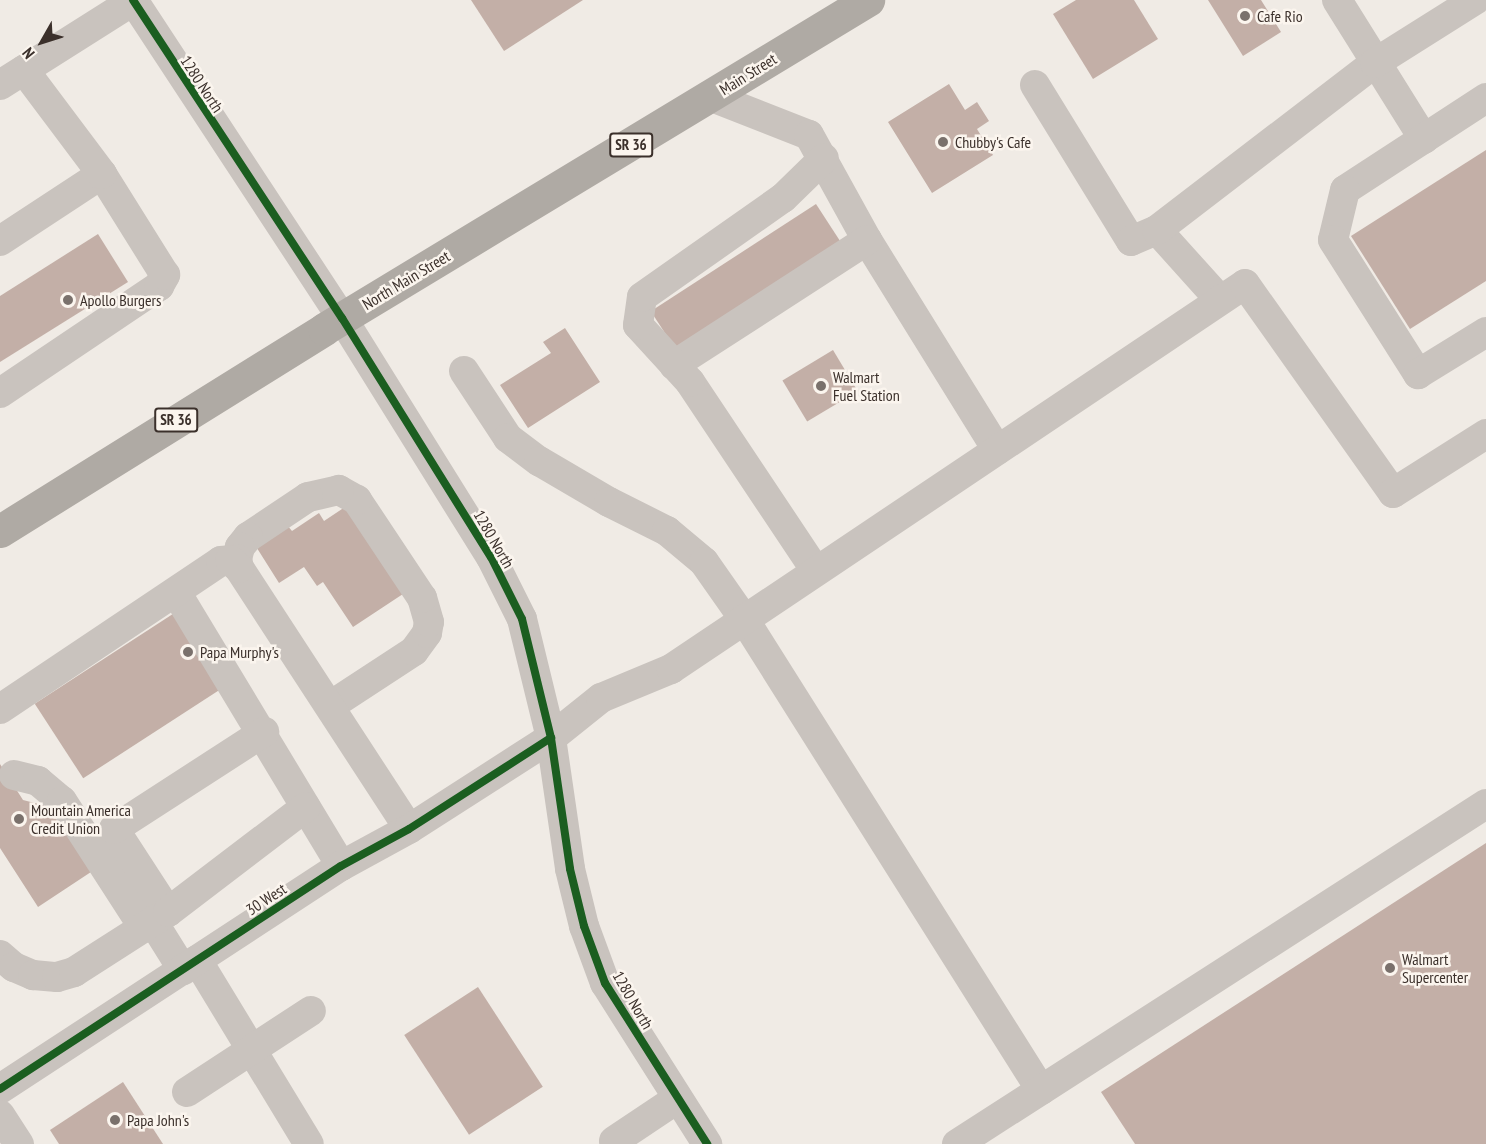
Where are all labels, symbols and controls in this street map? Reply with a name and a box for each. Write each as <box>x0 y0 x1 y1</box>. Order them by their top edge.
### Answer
place label: Cafe Rio <box>1257 6 1303 26</box>
marker: Cafe Rio <box>1238 9 1252 23</box>
north arrow <box>12 12 72 72</box>
text: N <box>18 44 39 63</box>
street label: Main Street <box>716 49 780 99</box>
street label: 1280 North <box>177 52 227 116</box>
place label: Chubby's Cafe <box>955 132 1031 152</box>
road number: SR 36 <box>608 133 654 157</box>
marker: Chubby's Cafe <box>936 135 950 149</box>
street label: North Main Street <box>359 246 453 314</box>
place label: Apollo Burgers <box>80 290 161 310</box>
marker: Apollo Burgers <box>61 293 75 307</box>
place label: Walmart Fuel Station <box>833 367 900 405</box>
marker: Walmart Fuel Station <box>814 379 828 393</box>
road number: SR 36 <box>154 408 198 432</box>
street label: 1280 North <box>470 507 518 571</box>
place label: Papa Murphy's <box>200 642 279 662</box>
marker: Papa Murphy's <box>181 645 195 659</box>
place label: Mountain America Credit Union <box>31 800 131 838</box>
marker: Mountain America Credit Union <box>12 812 26 826</box>
street label: 30 West <box>242 879 290 919</box>
place label: Walmart Supercenter <box>1402 949 1468 987</box>
marker: Walmart Supercenter <box>1383 961 1397 975</box>
street label: 1280 North <box>609 968 657 1032</box>
place label: Papa John's <box>127 1110 189 1130</box>
marker: Papa John's <box>108 1113 122 1127</box>

